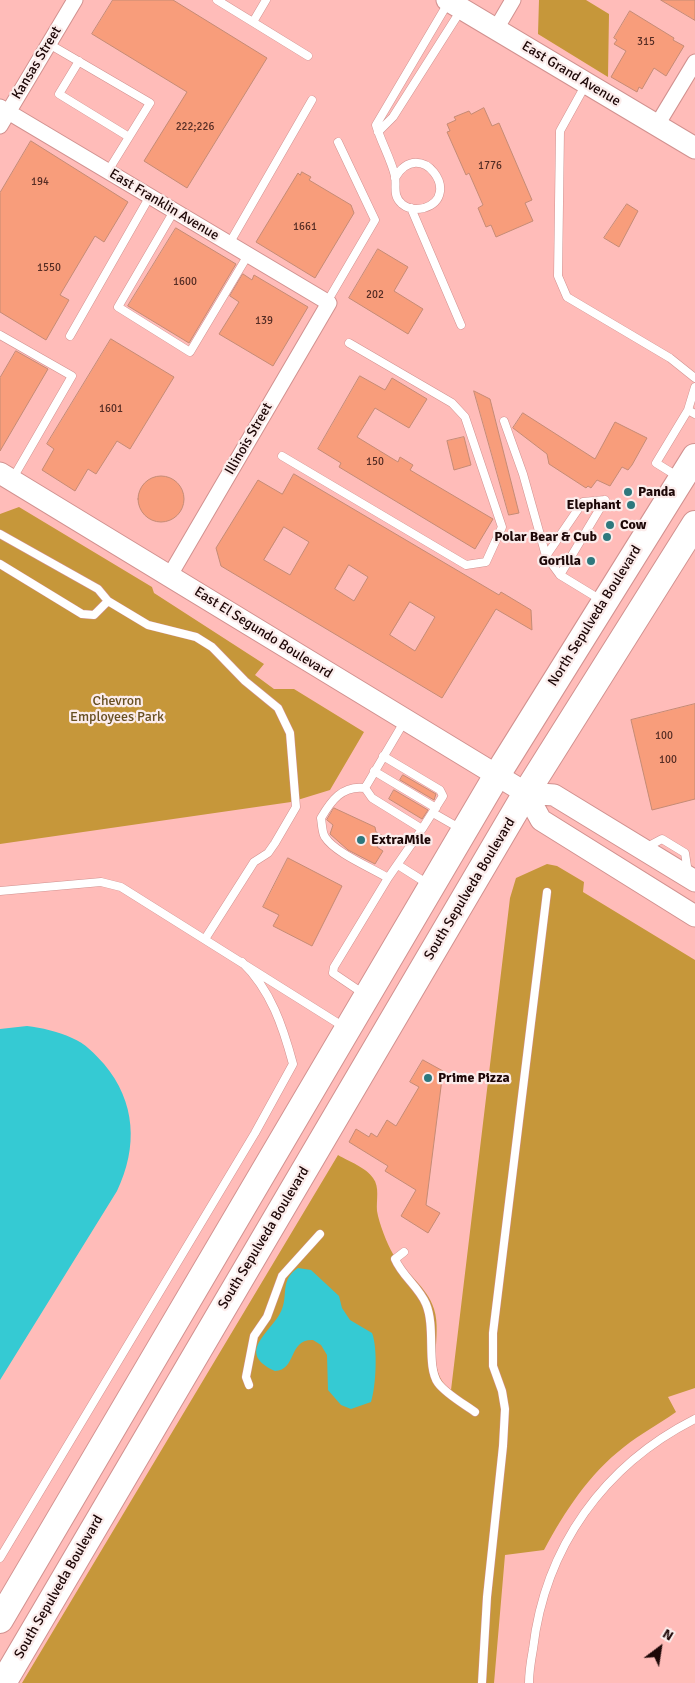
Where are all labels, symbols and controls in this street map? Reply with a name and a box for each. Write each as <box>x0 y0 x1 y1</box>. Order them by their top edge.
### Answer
street label: Kansas Street <box>9 24 65 102</box>
house number: 315 <box>637 35 655 49</box>
street label: East Grand Avenue <box>519 38 623 110</box>
house number: 222;226 <box>176 120 214 134</box>
house number: 1776 <box>478 159 502 173</box>
street label: East Franklin Avenue <box>106 166 222 244</box>
house number: 194 <box>31 175 49 189</box>
house number: 1661 <box>293 220 317 234</box>
house number: 1550 <box>37 261 61 275</box>
house number: 1600 <box>173 275 197 289</box>
house number: 202 <box>366 288 384 302</box>
house number: 139 <box>255 314 273 328</box>
street label: Illinois Street <box>222 400 276 478</box>
house number: 1601 <box>99 402 123 416</box>
house number: 150 <box>366 455 384 469</box>
place label: Panda <box>638 484 676 500</box>
marker: Panda <box>622 486 634 498</box>
place label: Elephant <box>567 497 621 513</box>
marker: Elephant <box>625 499 637 511</box>
place label: Cow <box>620 517 646 533</box>
marker: Cow <box>604 519 616 531</box>
place label: Polar Bear & Cub <box>494 529 597 545</box>
marker: Polar Bear & Cub <box>601 531 613 543</box>
street label: North Sepulveda Boulevard <box>545 543 645 689</box>
place label: Gorilla <box>539 553 581 569</box>
marker: Gorilla <box>585 555 597 567</box>
street label: East El Segundo Boulevard <box>191 584 335 682</box>
park label: Chevron Employees Park <box>70 693 164 726</box>
house number: 100 <box>655 729 673 743</box>
house number: 100 <box>659 753 677 767</box>
street label: South Sepulveda Boulevard <box>421 815 519 963</box>
place label: ExtraMile <box>371 832 431 848</box>
marker: ExtraMile <box>355 834 367 846</box>
place label: Prime Pizza <box>438 1070 510 1086</box>
marker: Prime Pizza <box>422 1072 434 1084</box>
street label: South Sepulveda Boulevard <box>215 1164 313 1312</box>
street label: South Sepulveda Boulevard <box>11 1512 107 1662</box>
north arrow <box>635 1623 685 1673</box>
text: N <box>659 1625 677 1645</box>

